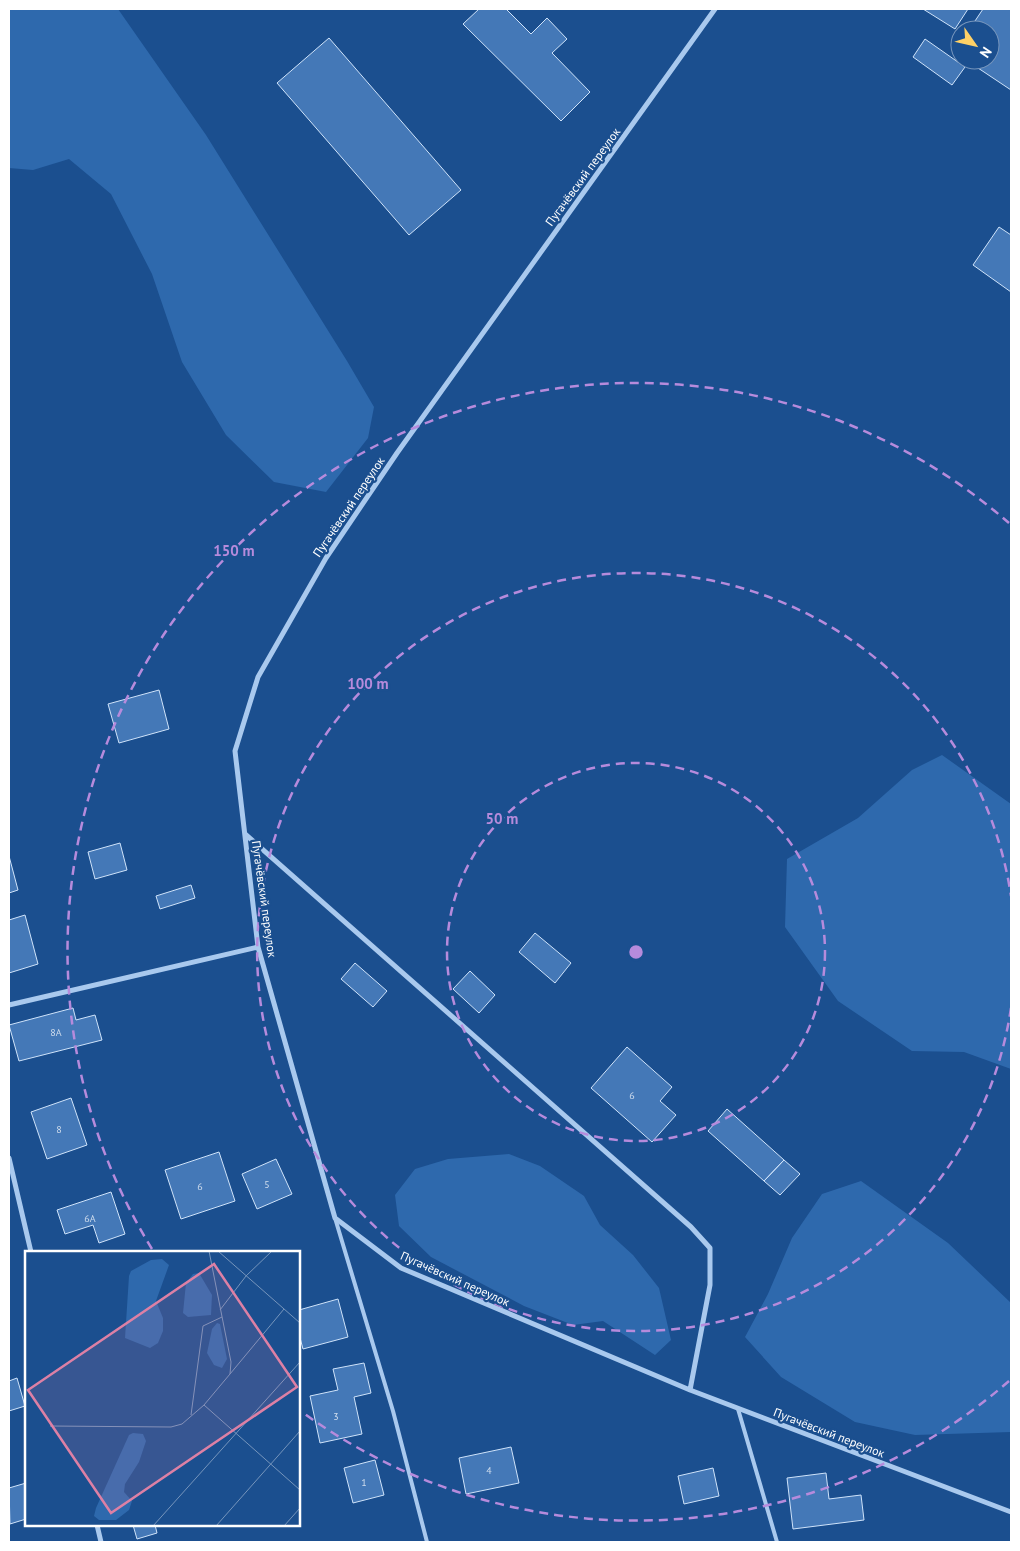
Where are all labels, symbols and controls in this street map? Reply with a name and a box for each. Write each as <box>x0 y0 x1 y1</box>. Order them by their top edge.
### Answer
north arrow <box>950 20 1000 70</box>
text: N <box>976 43 996 61</box>
street label: Пугачёвский переулок <box>542 124 623 229</box>
street label: Пугачёвский переулок <box>309 453 388 560</box>
text: 150 m <box>213 541 255 560</box>
text: 100 m <box>347 674 389 693</box>
text: 50 m <box>486 809 518 828</box>
street label: Пугачёвский переулок <box>249 840 280 959</box>
centre of rings <box>627 943 645 961</box>
house number: 8А <box>50 1026 62 1039</box>
house number: 6 <box>629 1089 635 1102</box>
house number: 8 <box>56 1123 62 1136</box>
house number: 5 <box>264 1178 270 1191</box>
house number: 6 <box>197 1180 203 1193</box>
house number: 6А <box>84 1212 96 1225</box>
street label: Пугачёвский переулок <box>398 1248 512 1309</box>
inset map <box>25 1251 300 1526</box>
street label: Пугачёвский переулок <box>771 1404 887 1461</box>
house number: 3 <box>333 1410 339 1423</box>
house number: 4 <box>486 1464 492 1477</box>
house number: 1 <box>361 1476 367 1489</box>

